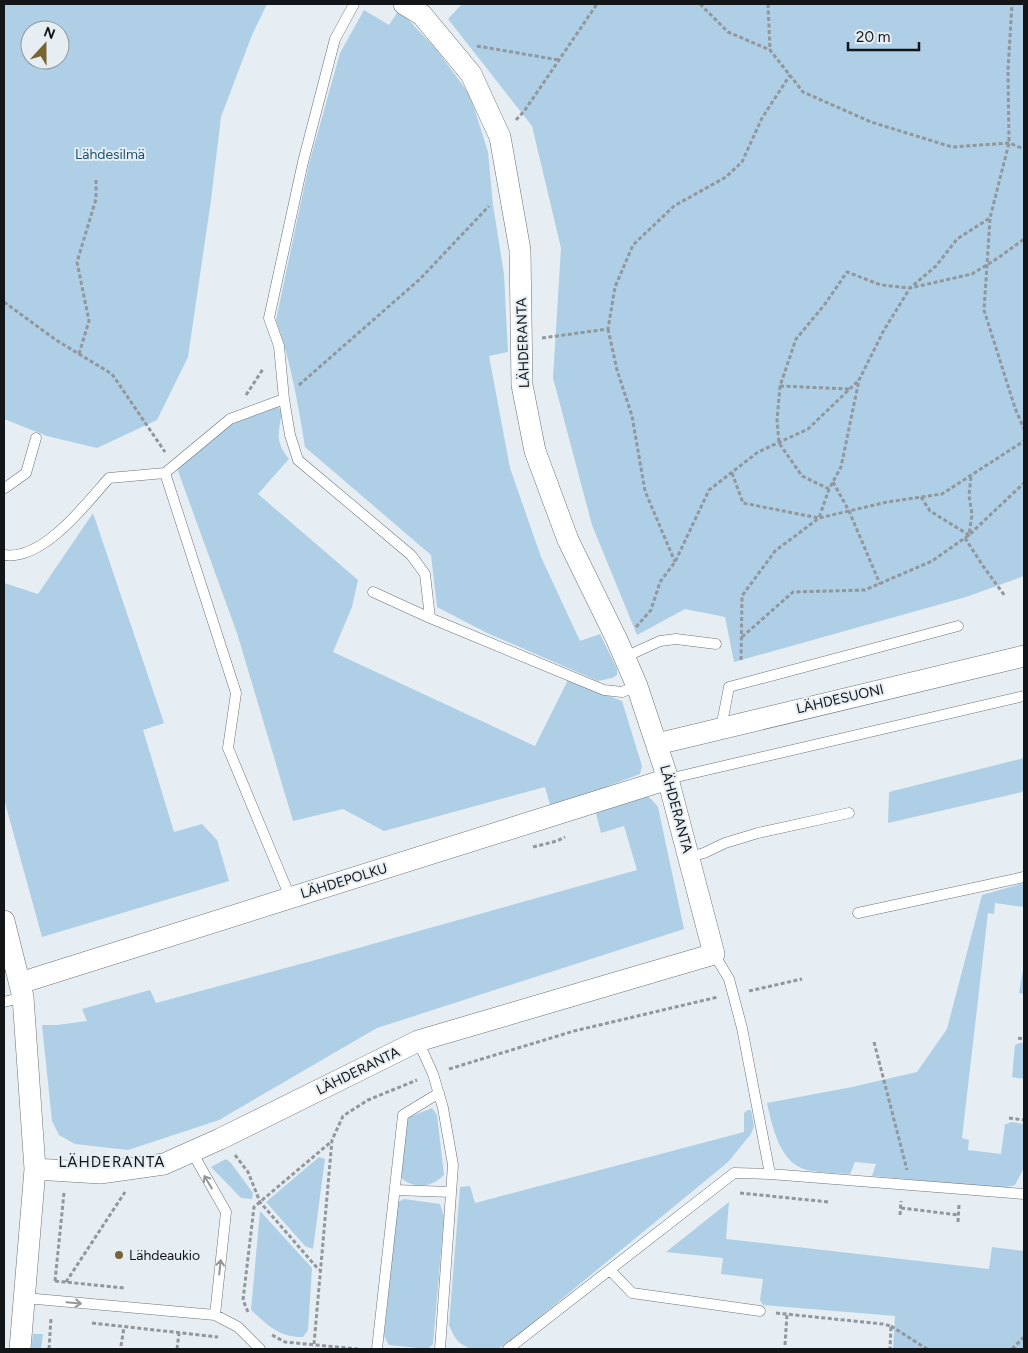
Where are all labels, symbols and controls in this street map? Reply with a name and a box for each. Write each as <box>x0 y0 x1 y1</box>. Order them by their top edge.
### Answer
north arrow <box>20 20 70 70</box>
scale bar <box>848 20 919 52</box>
text: N <box>41 23 58 43</box>
text: 20 m <box>856 28 890 46</box>
park label: Lähdesilmä <box>75 146 145 163</box>
street label: LÄHDERANTA <box>513 297 533 389</box>
street label: LÄHDESUONI <box>795 681 885 717</box>
street label: LÄHDERANTA <box>656 763 696 855</box>
street label: LÄHDEPOLKU <box>299 860 389 902</box>
street label: LÄHDERANTA <box>314 1043 403 1098</box>
district label: LÄHDERANTA <box>58 1153 166 1171</box>
one-way arrow <box>203 1176 213 1190</box>
place label: Lähdeaukio <box>129 1247 200 1264</box>
marker: Lähdeaukio <box>113 1249 125 1261</box>
one-way arrow <box>215 1259 225 1275</box>
one-way arrow <box>65 1298 81 1307</box>

